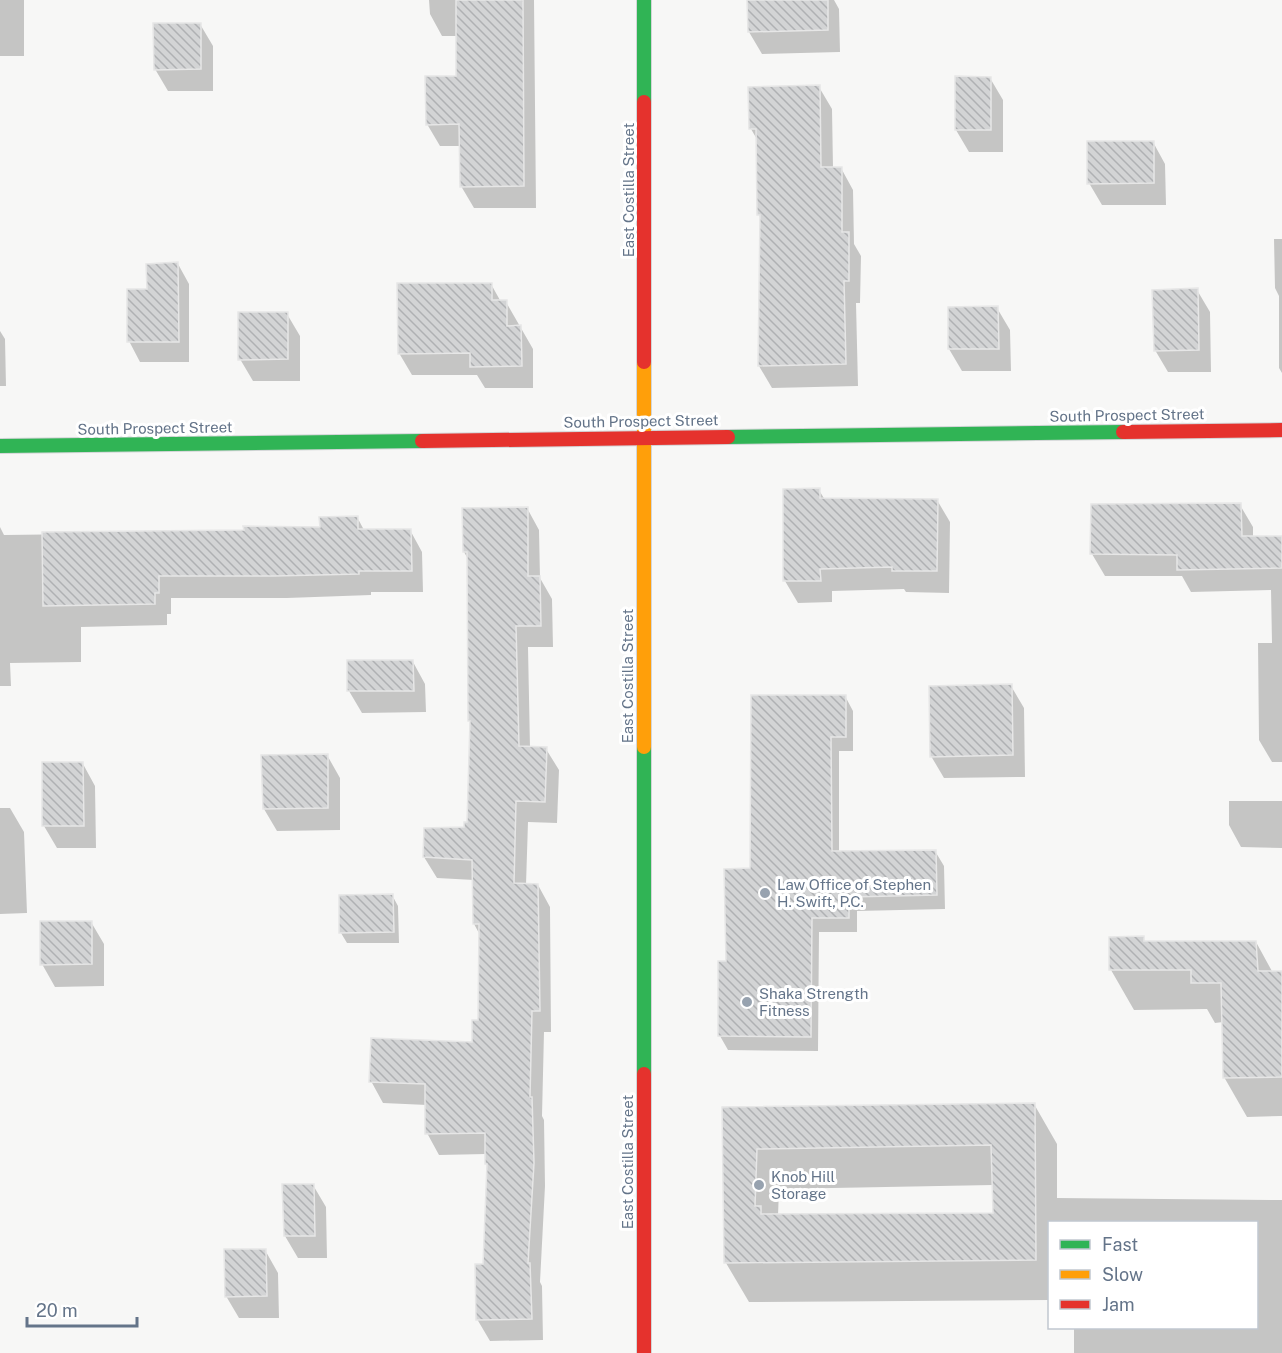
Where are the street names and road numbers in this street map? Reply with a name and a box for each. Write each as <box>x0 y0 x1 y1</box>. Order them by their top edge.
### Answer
street label: East Costilla Street <box>620 123 637 257</box>
street label: South Prospect Street <box>1049 405 1205 425</box>
street label: South Prospect Street <box>563 411 719 431</box>
street label: South Prospect Street <box>77 418 233 438</box>
street label: East Costilla Street <box>619 609 636 743</box>
street label: East Costilla Street <box>619 1095 636 1229</box>

